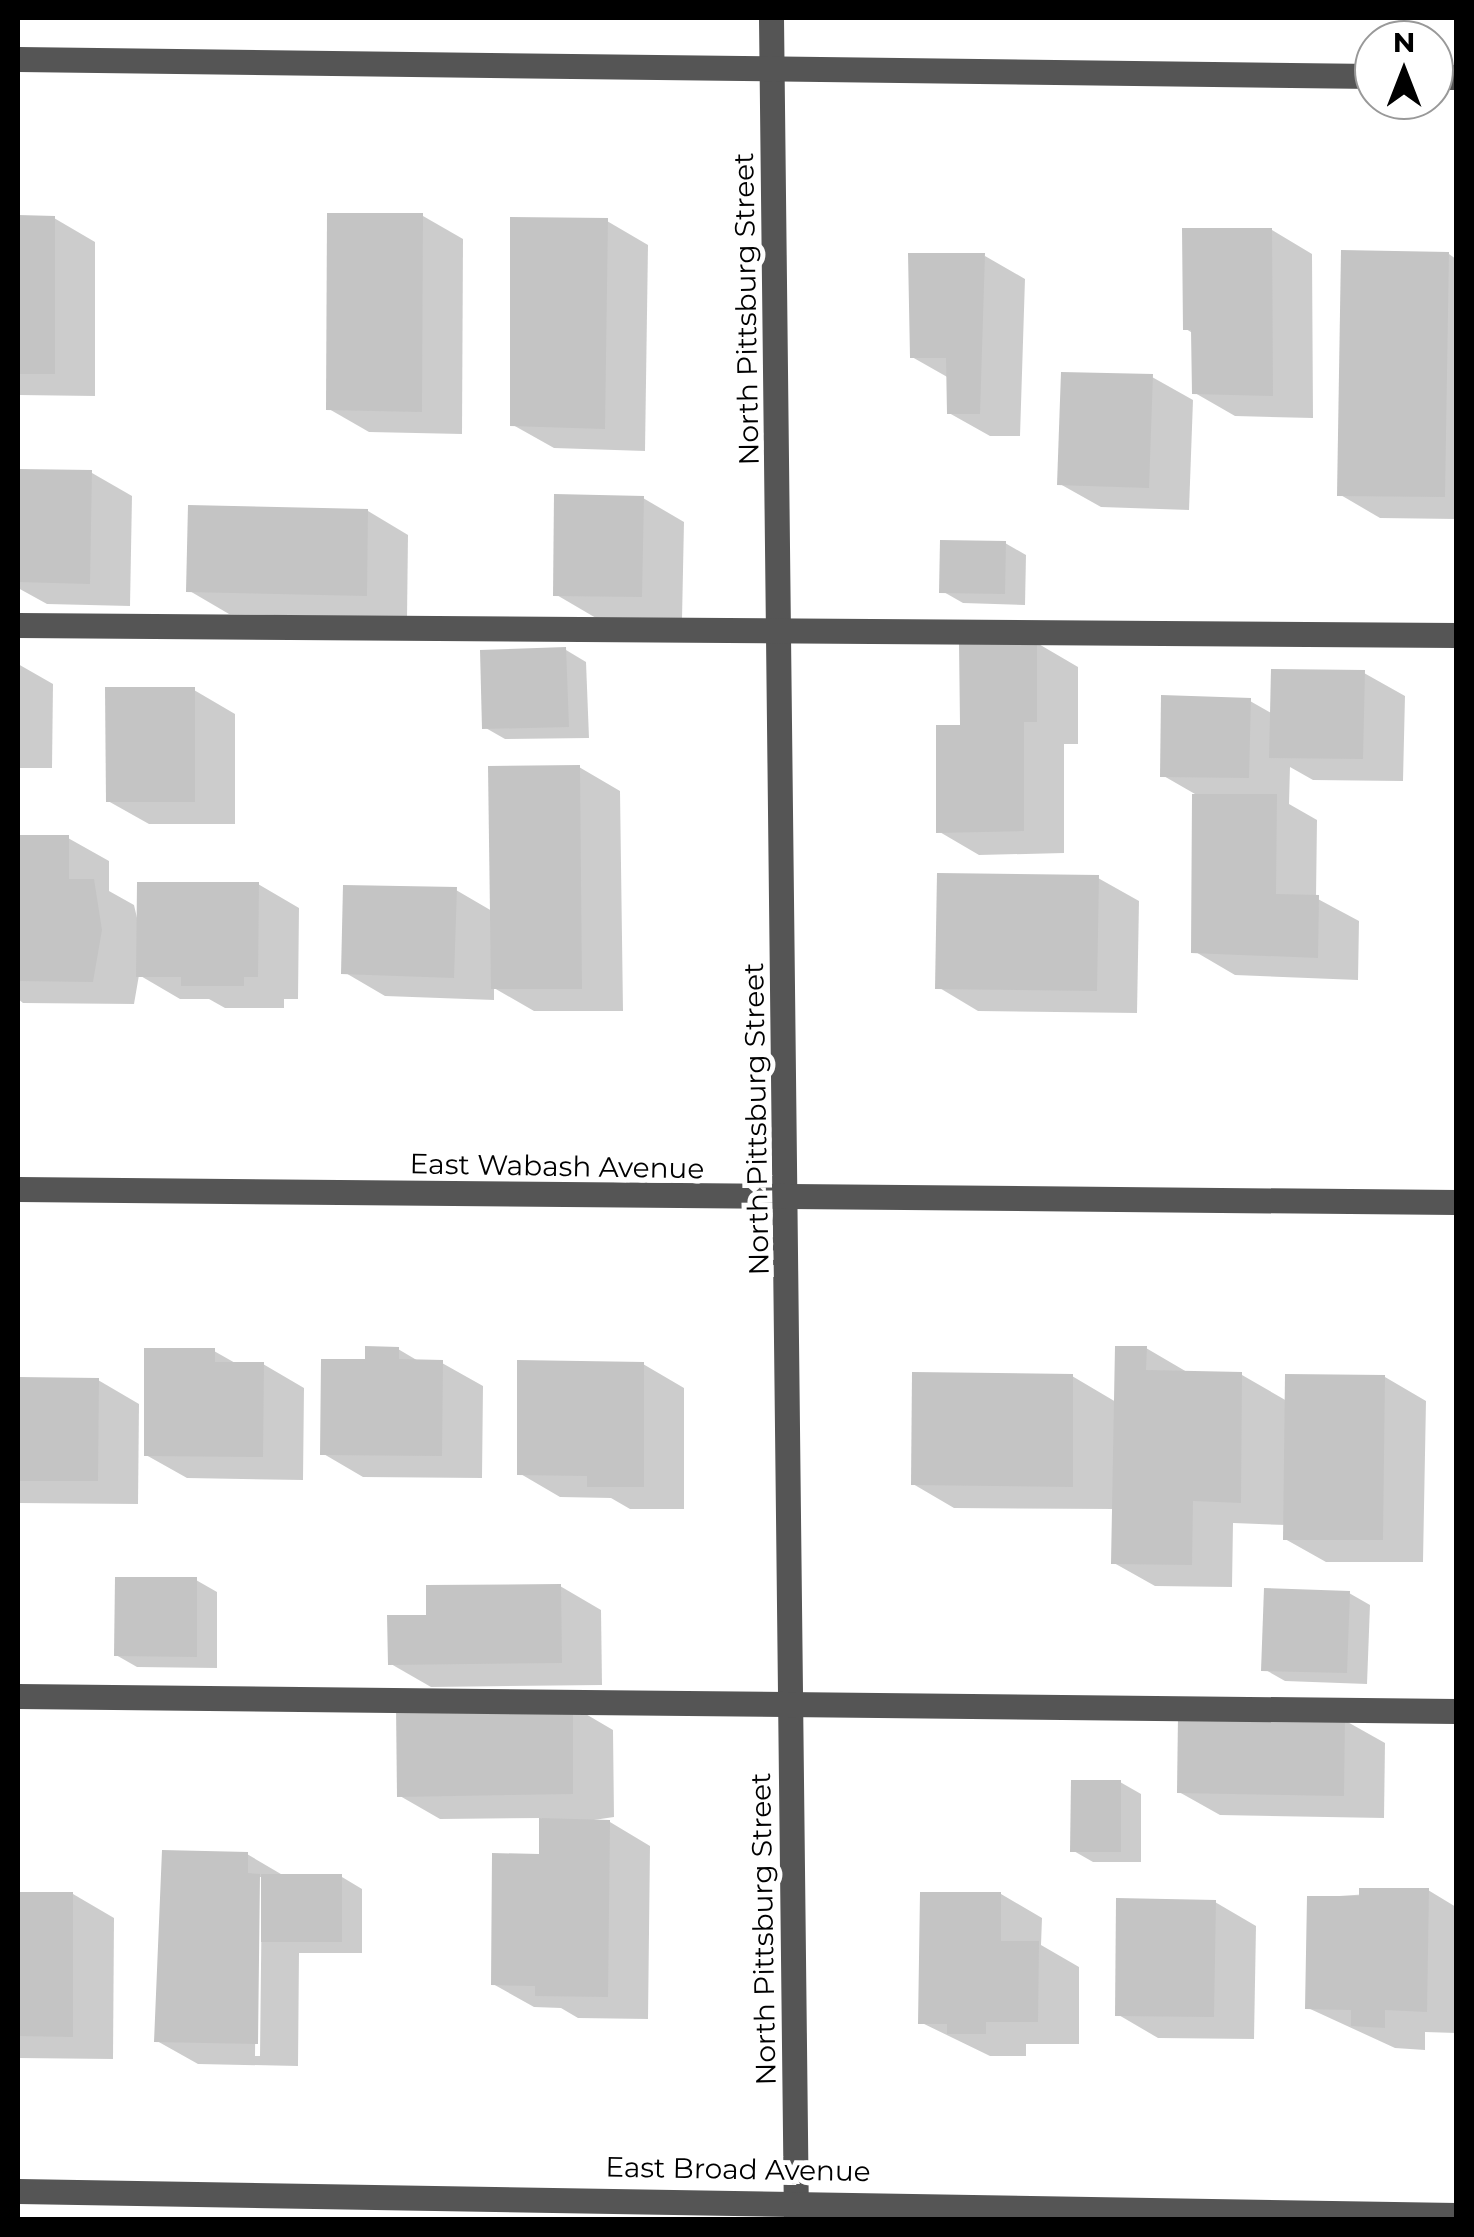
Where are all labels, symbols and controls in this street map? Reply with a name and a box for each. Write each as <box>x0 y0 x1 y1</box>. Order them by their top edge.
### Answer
north arrow <box>1354 20 1454 120</box>
text: N <box>1393 25 1415 59</box>
street label: North Pittsburg Street <box>726 152 766 466</box>
street label: North Pittsburg Street <box>736 962 776 1276</box>
street label: East Wabash Avenue <box>409 1147 705 1185</box>
street label: North Pittsburg Street <box>743 1772 783 2086</box>
street label: East Broad Avenue <box>605 2150 871 2188</box>

